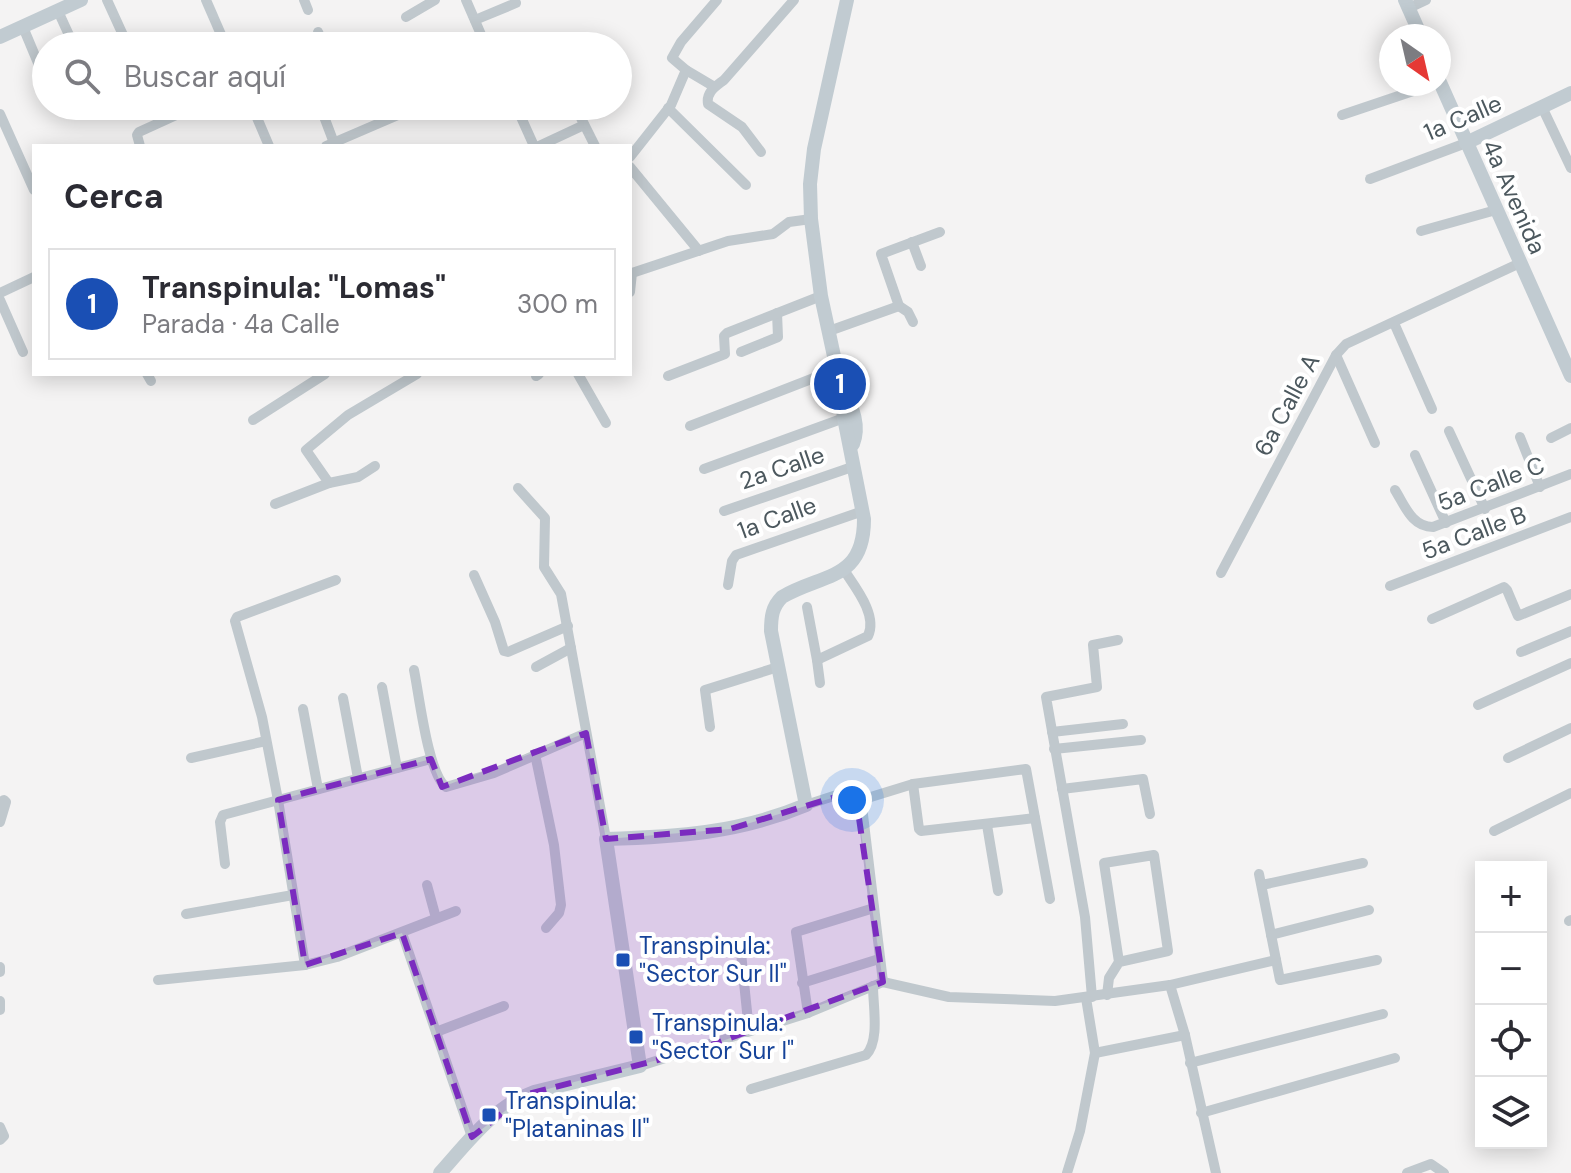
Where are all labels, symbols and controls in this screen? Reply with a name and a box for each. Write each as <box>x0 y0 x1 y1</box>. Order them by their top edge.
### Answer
north arrow <box>1379 24 1451 96</box>
search box <box>32 32 632 120</box>
icon: search <box>60 54 104 98</box>
text: Buscar aquí <box>124 57 286 96</box>
street label: 1a Calle <box>1419 87 1506 148</box>
street label: 4a Avenida <box>1475 135 1553 259</box>
text: Cerca <box>64 174 164 219</box>
text: Transpinula: "Lomas" <box>142 268 446 307</box>
text: 1 <box>87 287 97 321</box>
text: 300 m <box>517 287 598 321</box>
text: Parada · 4a Calle <box>142 307 340 341</box>
street label: 6a Calle A <box>1247 348 1326 461</box>
pin: 1 <box>814 354 866 414</box>
street label: 2a Calle <box>735 439 828 496</box>
street label: 5a Calle C <box>1433 449 1549 518</box>
street label: 1a Calle <box>733 489 820 546</box>
street label: 5a Calle B <box>1417 498 1531 567</box>
your location <box>832 780 872 820</box>
map controls <box>1475 861 1547 1149</box>
button: + <box>1475 861 1547 933</box>
place label: Transpinula: "Sector Sur II" <box>639 930 787 989</box>
button: − <box>1475 933 1547 1005</box>
marker: Transpinula: "Sector Sur II" <box>614 951 632 969</box>
button: locate <box>1475 1005 1547 1077</box>
place label: Transpinula: "Sector Sur I" <box>652 1007 794 1066</box>
marker: Transpinula: "Sector Sur I" <box>627 1028 645 1046</box>
button: layers <box>1475 1077 1547 1149</box>
place label: Transpinula: "Plataninas II" <box>505 1085 649 1144</box>
marker: Transpinula: "Plataninas II" <box>480 1106 498 1124</box>

